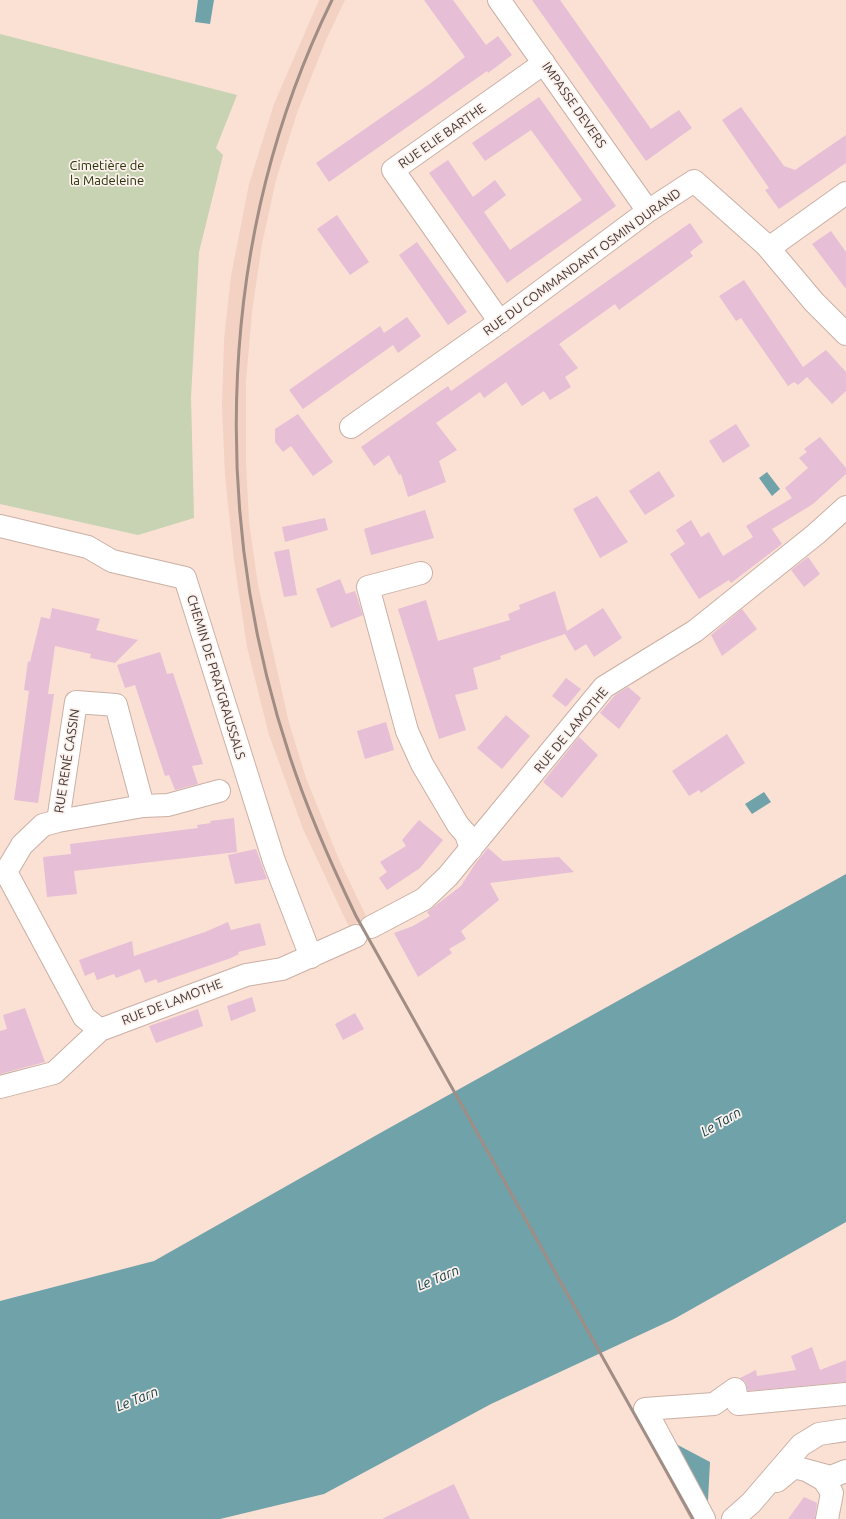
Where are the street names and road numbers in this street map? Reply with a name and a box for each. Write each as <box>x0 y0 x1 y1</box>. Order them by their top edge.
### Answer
street label: IMPASSE DEVERS <box>539 59 609 151</box>
street label: RUE ELIE BARTHE <box>395 100 489 172</box>
street label: RUE DU COMMANDANT OSMIN DURAND <box>480 185 684 339</box>
street label: CHEMIN DE PRATGRAUSSALS <box>183 593 249 761</box>
street label: RUE DE LAMOTHE <box>531 684 611 776</box>
street label: RUE RENÉ CASSIN <box>51 708 83 814</box>
street label: RUE DE LAMOTHE <box>119 976 225 1028</box>

